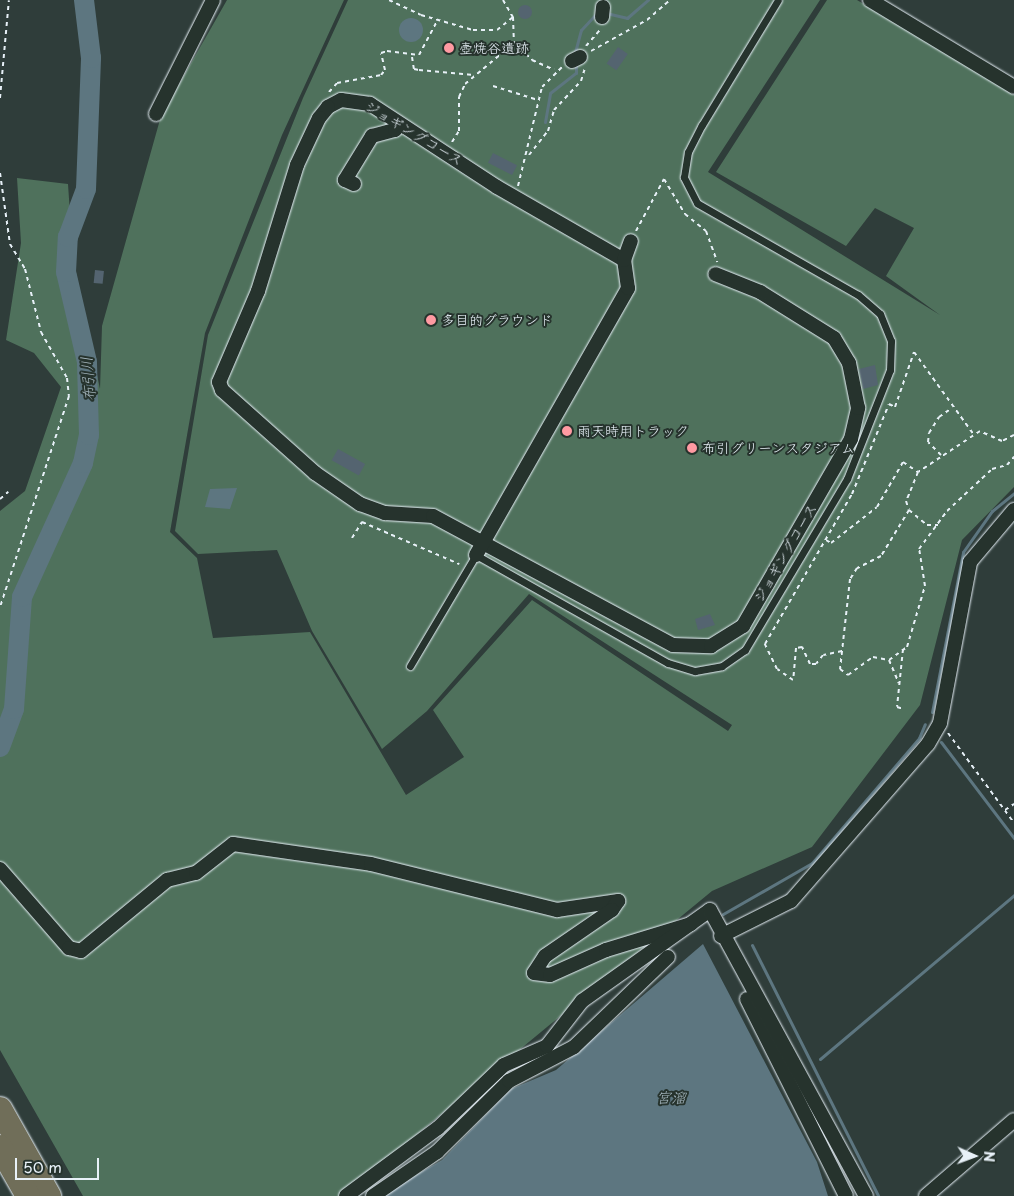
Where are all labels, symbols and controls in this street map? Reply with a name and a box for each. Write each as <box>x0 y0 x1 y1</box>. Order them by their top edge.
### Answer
place label: 壺焼谷遺跡 <box>459 40 529 56</box>
marker: 壺焼谷遺跡 <box>443 42 455 54</box>
street label: ジョギングコース <box>362 97 466 169</box>
place label: 多目的グラウンド <box>441 312 553 328</box>
marker: 多目的グラウンド <box>425 314 437 326</box>
water label: 布引川 <box>76 356 98 402</box>
place label: 雨天時用トラック <box>577 423 689 439</box>
marker: 雨天時用トラック <box>561 425 573 437</box>
place label: 布引グリーンスタジアム <box>702 440 856 456</box>
marker: 布引グリーンスタジアム <box>686 442 698 454</box>
street label: ジョギングコース <box>750 500 820 606</box>
water label: 宮溜 <box>656 1088 686 1106</box>
north arrow <box>949 1131 999 1181</box>
scale bar <box>18 1148 101 1180</box>
text: N <box>979 1151 1000 1162</box>
text: 50 m <box>23 1155 62 1178</box>

